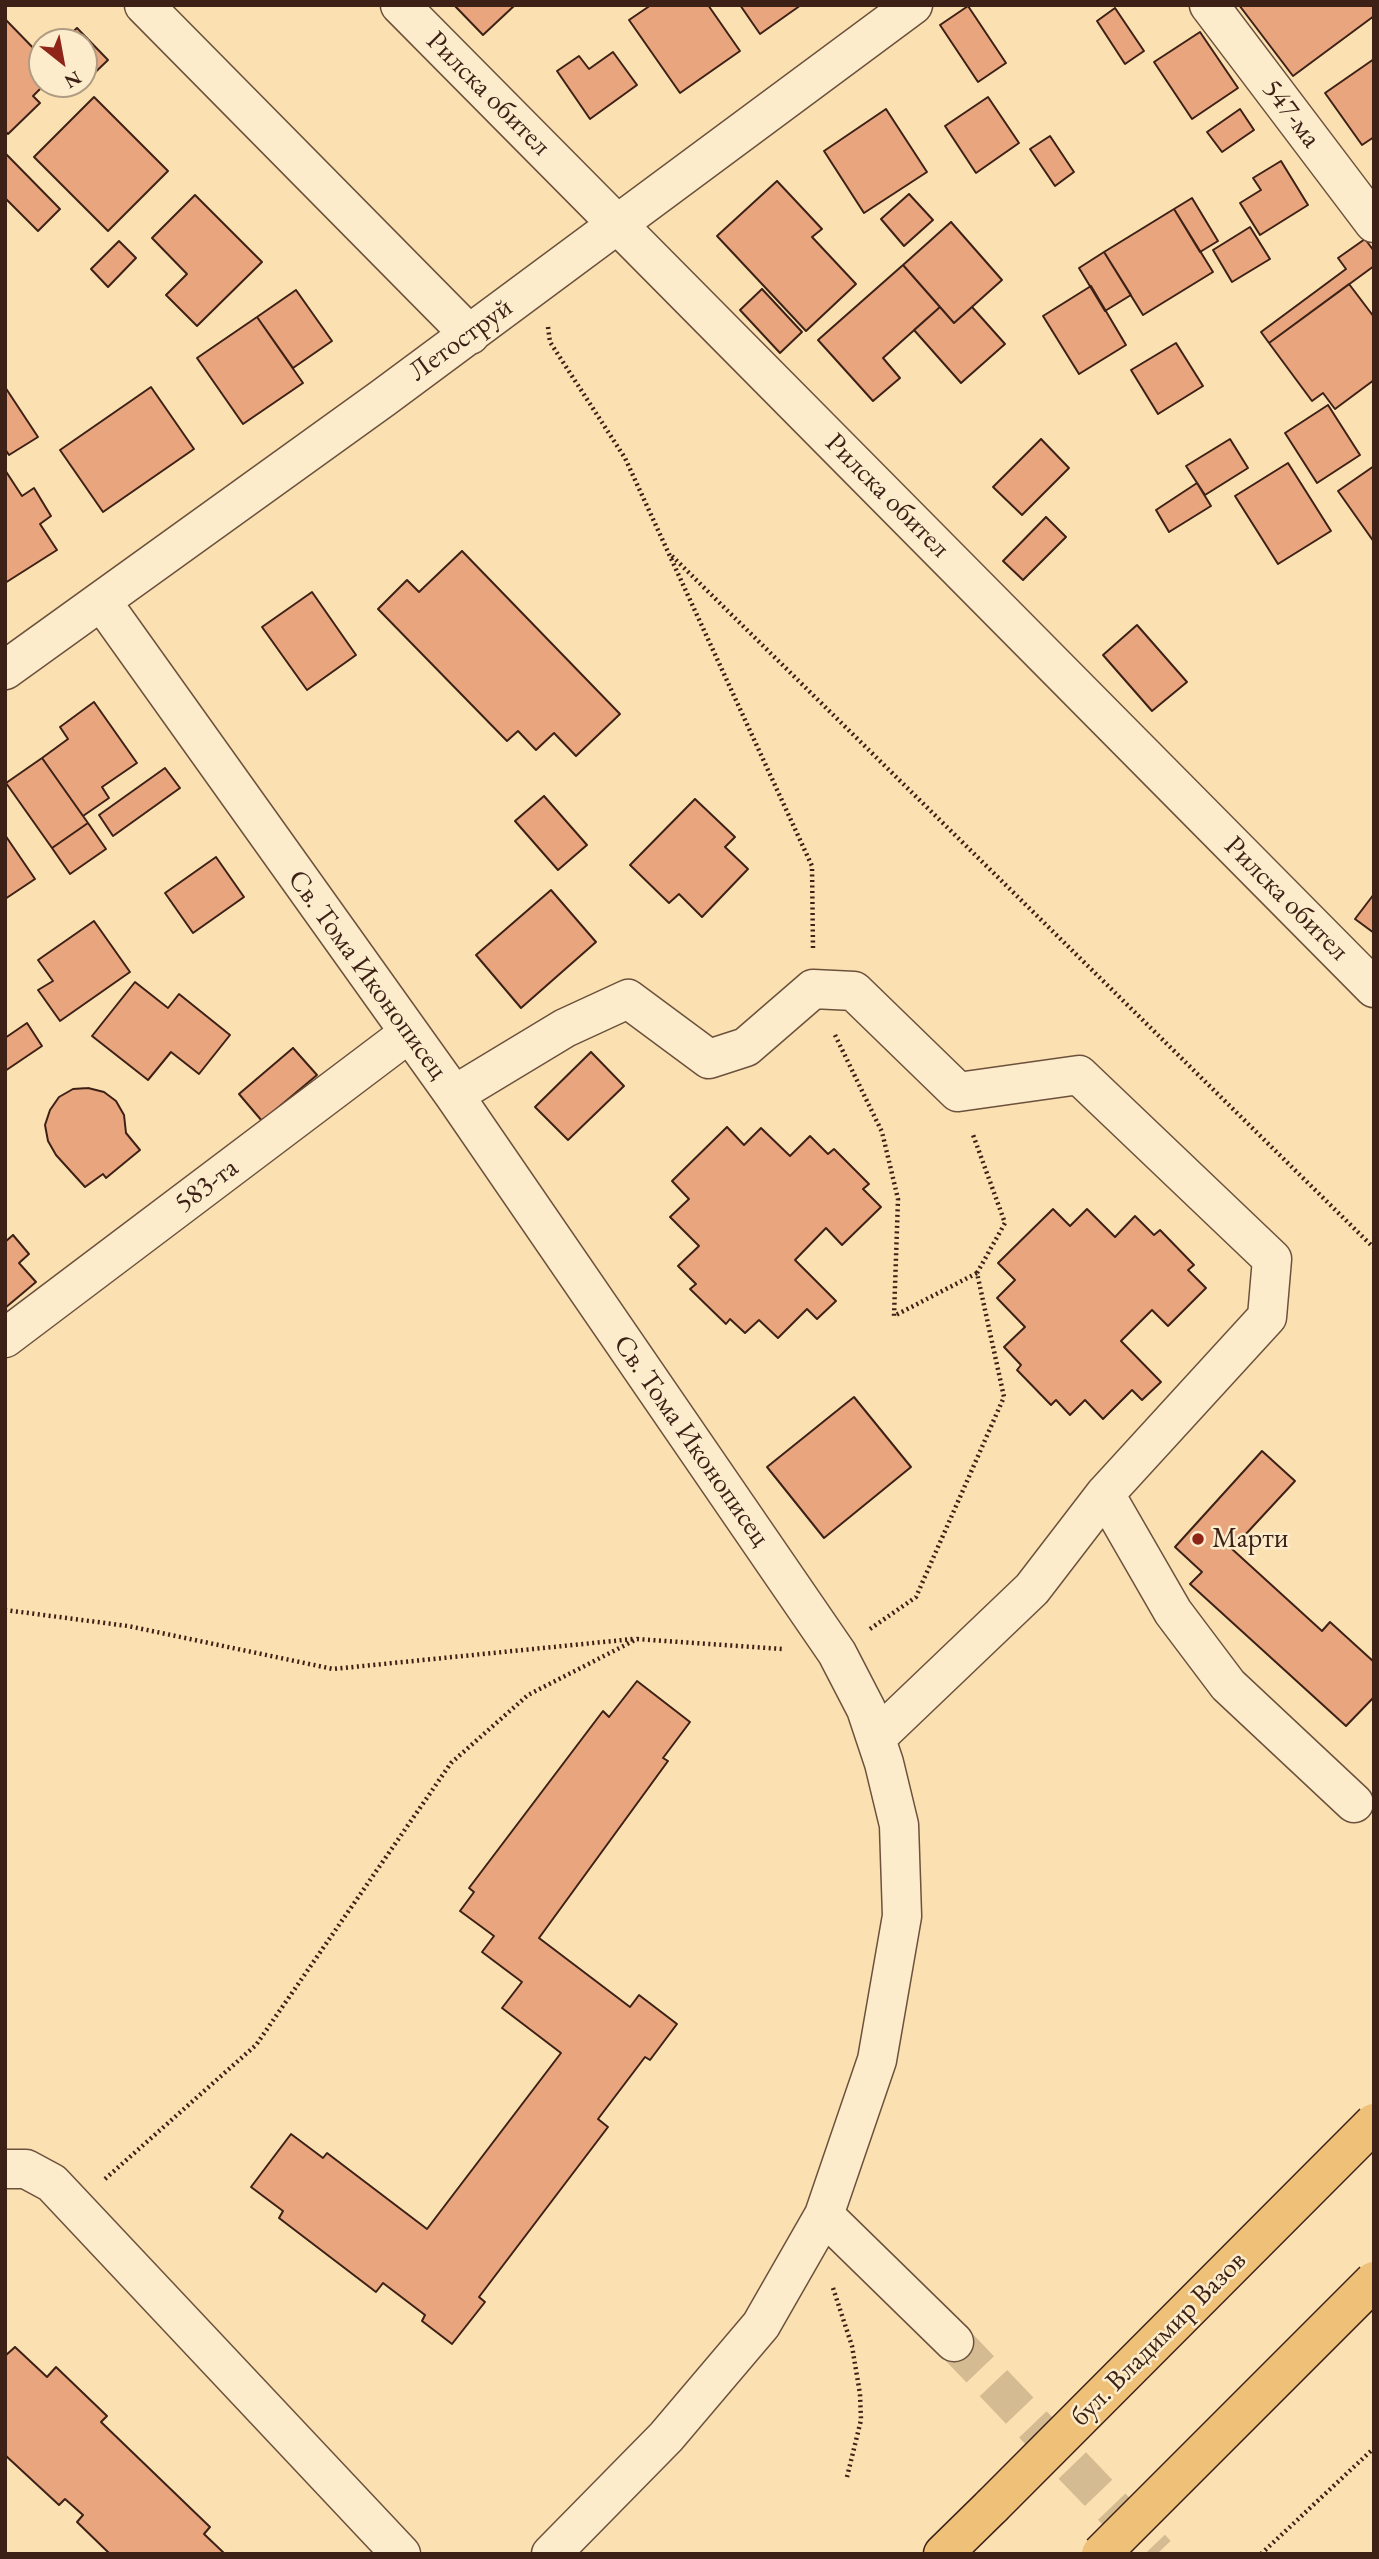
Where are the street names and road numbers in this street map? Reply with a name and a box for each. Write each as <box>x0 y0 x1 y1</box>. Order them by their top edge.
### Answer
street label: Рилска обител <box>419 25 557 163</box>
street label: 547-ма <box>1255 73 1327 155</box>
street label: Летоструй <box>403 291 519 389</box>
street label: Рилска обител <box>818 427 956 565</box>
street label: Рилска обител <box>1217 830 1355 968</box>
street label: Св. Тома Иконописец <box>280 864 454 1086</box>
street label: 583-та <box>169 1151 245 1221</box>
street label: Св. Тома Иконописец <box>606 1329 776 1553</box>
street label: бул. Владимир Вазов <box>1064 2244 1254 2434</box>

